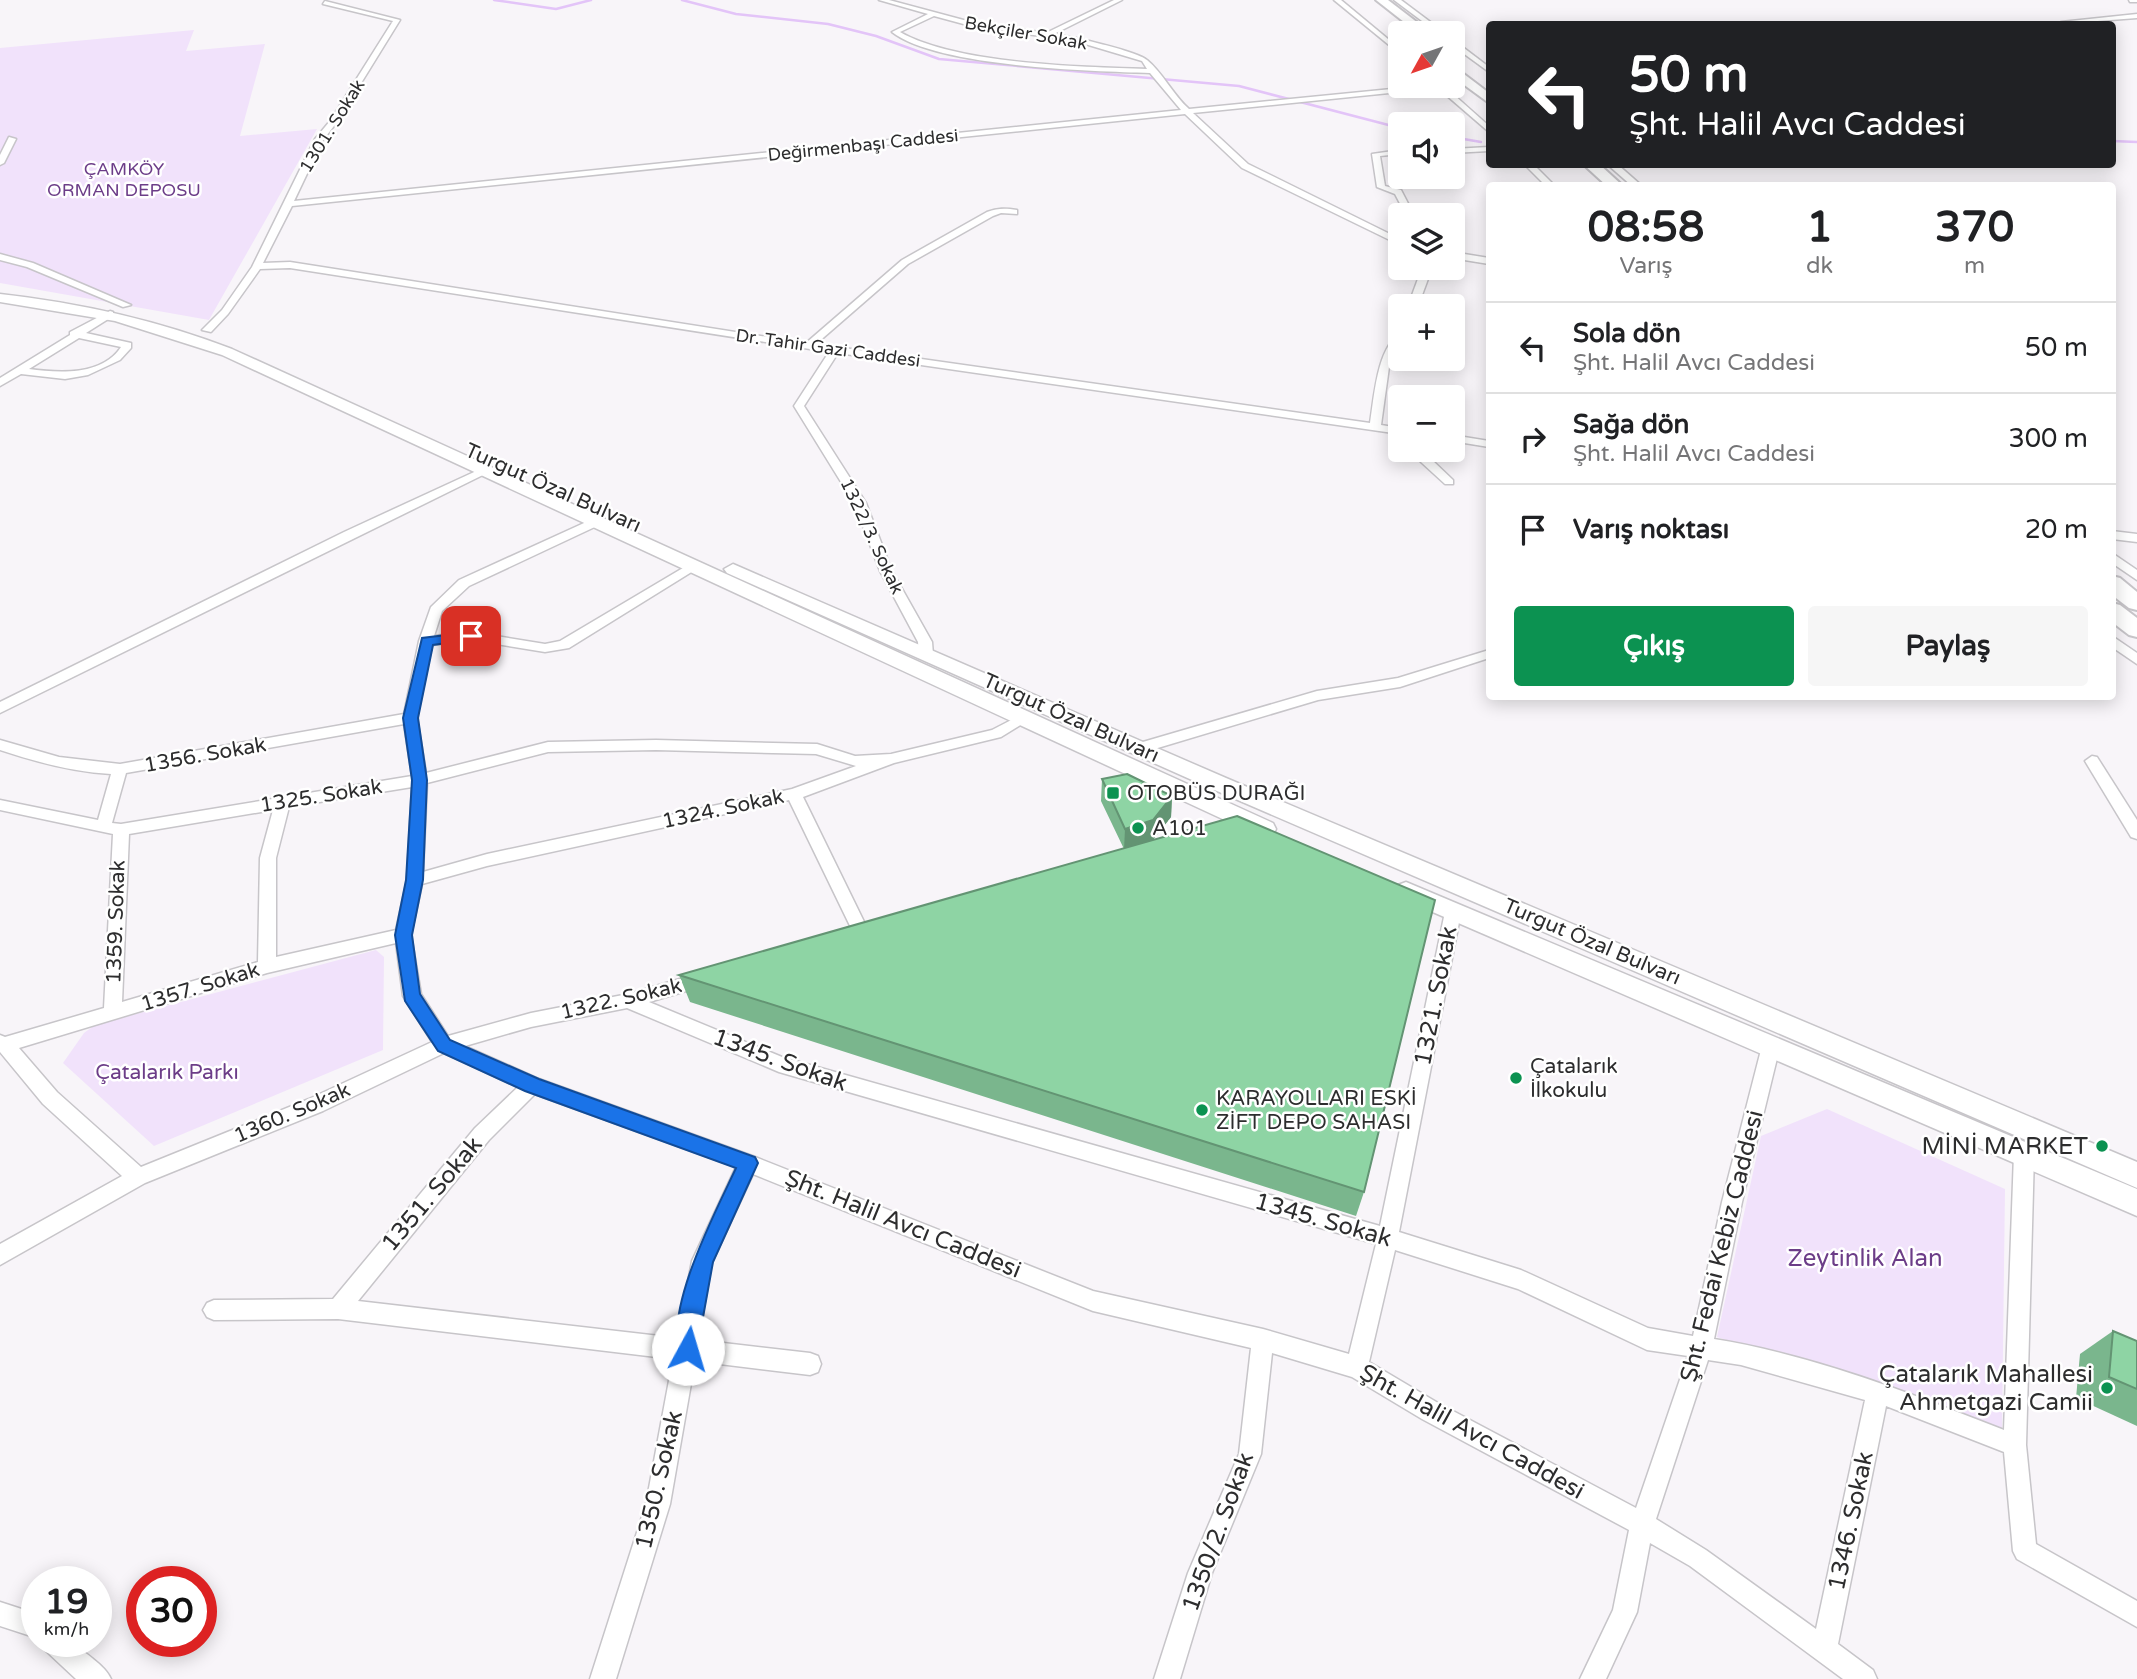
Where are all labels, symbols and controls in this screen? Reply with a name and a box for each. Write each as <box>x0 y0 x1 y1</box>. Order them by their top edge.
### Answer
street label: Bekçiler Sokak <box>963 11 1089 55</box>
north arrow <box>1388 21 1465 98</box>
map controls <box>1388 21 1465 462</box>
text: 50 m <box>1629 46 1748 105</box>
icon: left <box>1514 49 1605 140</box>
street label: 1301. Sokak <box>295 75 370 177</box>
text: Şht. Halil Avcı Caddesi <box>1629 106 1966 144</box>
button: sound <box>1388 112 1465 189</box>
street label: Değirmenbaşı Caddesi <box>767 124 959 166</box>
park label: ÇAMKÖY ORMAN DEPOSU <box>47 158 201 201</box>
text: 08:58 <box>1588 202 1704 253</box>
text: 1 <box>1806 202 1833 253</box>
text: 370 <box>1935 202 2014 253</box>
button: layers <box>1388 203 1465 280</box>
text: Varış <box>1619 252 1673 280</box>
text: dk <box>1806 252 1833 280</box>
text: m <box>1964 252 1985 280</box>
button: + <box>1388 294 1465 371</box>
text: Sola dön <box>1573 318 1681 349</box>
street label: Dr. Tahir Gazi Caddesi <box>734 324 922 372</box>
icon: left <box>1514 329 1552 367</box>
text: 50 m <box>2025 332 2088 363</box>
text: Şht. Halil Avcı Caddesi <box>1573 349 1815 377</box>
button: − <box>1388 385 1465 462</box>
text: Sağa dön <box>1573 409 1689 440</box>
icon: right <box>1514 420 1552 458</box>
text: 300 m <box>2008 423 2088 454</box>
street label: Turgut Özal Bulvarı <box>461 438 645 538</box>
text: Şht. Halil Avcı Caddesi <box>1573 440 1815 468</box>
street label: 1322/3. Sokak <box>836 475 909 598</box>
icon: arrive <box>1514 511 1552 549</box>
text: Varış noktası <box>1573 514 1729 545</box>
text: 20 m <box>2025 514 2088 545</box>
pin <box>441 606 501 666</box>
button: Çıkış <box>1514 606 1794 686</box>
button: Paylaş <box>1808 606 2088 686</box>
icon: arrive <box>452 617 490 655</box>
street label: Turgut Özal Bulvarı <box>979 668 1163 768</box>
street label: 1356. Sokak <box>142 732 268 778</box>
street label: 1325. Sokak <box>258 774 384 818</box>
place label: OTOBÜS DURAĞI <box>1127 781 1306 806</box>
street label: 1324. Sokak <box>660 784 786 834</box>
marker: OTOBÜS DURAĞI <box>1105 785 1121 801</box>
place label: A101 <box>1152 816 1207 841</box>
marker: A101 <box>1130 820 1146 836</box>
street label: 1359. Sokak <box>101 860 131 984</box>
street label: Turgut Özal Bulvarı <box>1500 893 1684 991</box>
street label: 1321. Sokak <box>1408 924 1464 1068</box>
street label: 1357. Sokak <box>138 957 262 1017</box>
street label: 1322. Sokak <box>558 973 684 1025</box>
street label: 1345. Sokak <box>709 1022 851 1098</box>
place label: Çatalarık İlkokulu <box>1530 1054 1618 1103</box>
park label: Çatalarık Parkı <box>95 1060 239 1085</box>
marker: Çatalarık İlkokulu <box>1508 1070 1524 1086</box>
street label: 1360. Sokak <box>230 1077 354 1149</box>
place label: KARAYOLLARI ESKİ ZİFT DEPO SAHASI <box>1216 1086 1417 1135</box>
marker: KARAYOLLARI ESKİ ZİFT DEPO SAHASI <box>1194 1102 1210 1118</box>
street label: Şht. Fedai Kebiz Caddesi <box>1674 1107 1770 1385</box>
street label: 1351. Sokak <box>375 1130 489 1258</box>
place label: MİNİ MARKET <box>1921 1132 2088 1161</box>
marker: MİNİ MARKET <box>2094 1138 2110 1154</box>
street label: Şht. Halil Avcı Caddesi <box>781 1163 1025 1285</box>
street label: 1345. Sokak <box>1251 1187 1395 1253</box>
park label: Zeytinlik Alan <box>1787 1244 1943 1273</box>
position arrow <box>651 1312 725 1386</box>
street label: Şht. Halil Avcı Caddesi <box>1355 1358 1589 1506</box>
place label: Çatalarık Mahallesi Ahmetgazi Camii <box>1879 1360 2093 1417</box>
marker: Çatalarık Mahallesi Ahmetgazi Camii <box>2099 1380 2115 1396</box>
street label: 1350. Sokak <box>629 1408 689 1552</box>
street label: 1350/2. Sokak <box>1176 1448 1260 1616</box>
street label: 1346. Sokak <box>1822 1449 1880 1593</box>
speed limit sign: 30 <box>126 1566 217 1657</box>
text: 19 <box>45 1581 88 1623</box>
text: km/h <box>44 1618 89 1640</box>

